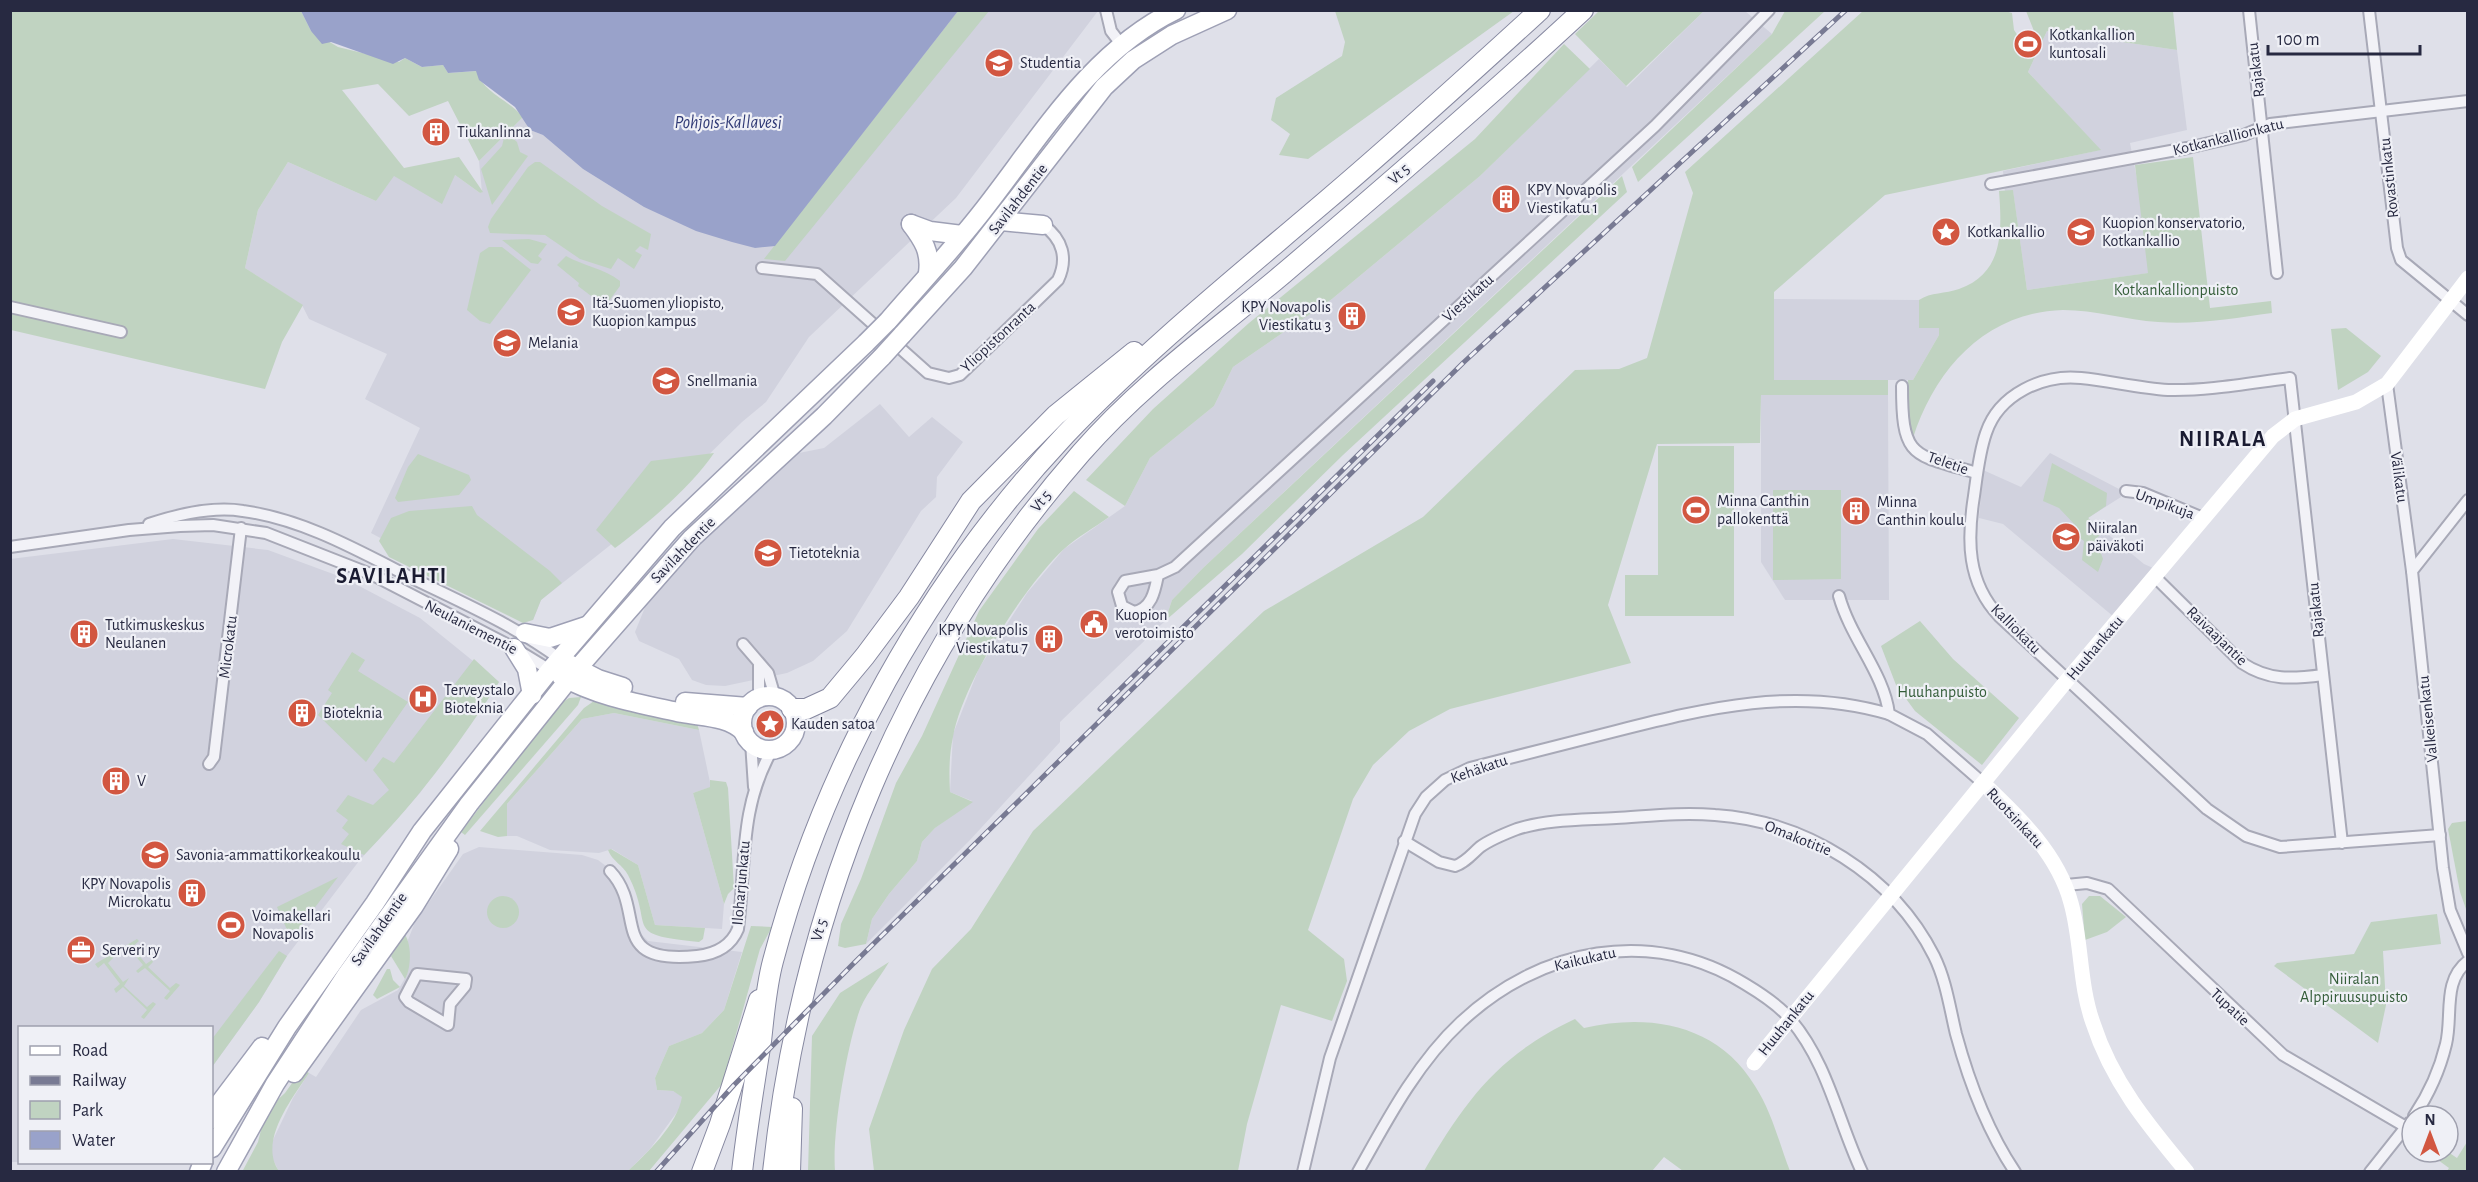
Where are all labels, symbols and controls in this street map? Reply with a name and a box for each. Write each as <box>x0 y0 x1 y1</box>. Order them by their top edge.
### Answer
scale bar <box>2268 18 2420 56</box>
place label: Kotkankallion kuntosali <box>2049 27 2135 61</box>
sports icon: Kotkankallion kuntosali <box>2012 28 2044 60</box>
text: 100 m <box>2277 31 2320 49</box>
street label: Rajakatu <box>2245 41 2268 98</box>
school or university icon: Studentia <box>983 47 1015 79</box>
place label: Studentia <box>1020 55 1081 71</box>
water label: Pohjois-Kallavesi <box>674 114 782 132</box>
building icon: Tiukanlinna <box>420 116 452 148</box>
street label: Kotkankallionkatu <box>2171 116 2285 158</box>
place label: Tiukanlinna <box>457 124 531 140</box>
street label: Rovastinkatu <box>2377 137 2401 219</box>
street label: Savilahdentie <box>986 161 1050 237</box>
street label: Vt 5 <box>1385 161 1413 187</box>
place label: KPY Novapolis Viestikatu 1 <box>1527 182 1617 216</box>
building icon: KPY Novapolis Viestikatu 1 <box>1490 183 1522 215</box>
place label: Kuopion konservatorio, Kotkankallio <box>2102 215 2245 249</box>
place icon: Kotkankallio <box>1930 216 1962 248</box>
school or university icon: Kuopion konservatorio, Kotkankallio <box>2065 216 2097 248</box>
place label: Kotkankallio <box>1967 224 2045 240</box>
street label: Viestikatu <box>1439 271 1497 325</box>
park label: Kotkankallionpuisto <box>2114 282 2239 298</box>
place label: Itä-Suomen yliopisto, Kuopion kampus <box>592 295 724 329</box>
school or university icon: Itä-Suomen yliopisto, Kuopion kampus <box>555 296 587 328</box>
street label: Yliopistonranta <box>958 299 1038 375</box>
place label: KPY Novapolis Viestikatu 3 <box>1241 299 1331 333</box>
building icon: KPY Novapolis Viestikatu 3 <box>1336 300 1368 332</box>
school or university icon: Melania <box>491 327 523 359</box>
place label: Melania <box>528 335 578 351</box>
school or university icon: Snellmania <box>650 365 682 397</box>
place label: Snellmania <box>687 373 757 389</box>
district label: NIIRALA <box>2179 428 2267 450</box>
street label: Teletie <box>1926 449 1970 477</box>
street label: Välikatu <box>2388 451 2410 503</box>
street label: Umpikuja <box>2133 486 2197 523</box>
street label: Vt 5 <box>1028 487 1054 515</box>
place label: Minna Canthin pallokenttä <box>1717 493 1809 527</box>
sports icon: Minna Canthin pallokenttä <box>1680 494 1712 526</box>
place label: Minna Canthin koulu <box>1877 494 1964 528</box>
building icon: Minna Canthin koulu <box>1840 495 1872 527</box>
street label: Savilahdentie <box>648 514 718 586</box>
place label: Niiralan päiväkoti <box>2087 520 2144 554</box>
school or university icon: Niiralan päiväkoti <box>2050 521 2082 553</box>
school or university icon: Tietoteknia <box>752 537 784 569</box>
place label: Tietoteknia <box>789 545 860 561</box>
district label: SAVILAHTI <box>336 565 448 587</box>
street label: Rajakatu <box>2305 582 2328 638</box>
street label: Neulaniementie <box>422 597 520 657</box>
street label: Kalliokatu <box>1988 601 2044 657</box>
street label: Raivaajantie <box>2183 603 2250 669</box>
place label: Kuopion verotoimisto <box>1115 607 1194 641</box>
public building icon: Kuopion verotoimisto <box>1078 608 1110 640</box>
street label: Huuhankatu <box>2064 613 2126 683</box>
street label: Microkatu <box>216 615 240 679</box>
place label: Tutkimuskeskus Neulanen <box>105 617 205 651</box>
building icon: Tutkimuskeskus Neulanen <box>68 618 100 650</box>
place label: KPY Novapolis Viestikatu 7 <box>938 622 1028 656</box>
building icon: KPY Novapolis Viestikatu 7 <box>1033 623 1065 655</box>
street label: Valkeisenkatu <box>2415 675 2441 763</box>
place label: Terveystalo Bioteknia <box>444 682 515 716</box>
hospital icon: Terveystalo Bioteknia <box>407 683 439 715</box>
park label: Huuhanpuisto <box>1897 684 1987 700</box>
building icon: Bioteknia <box>286 697 318 729</box>
place label: Bioteknia <box>323 705 382 721</box>
place icon: Kauden satoa <box>754 708 786 740</box>
place label: Kauden satoa <box>791 716 875 732</box>
street label: Kehäkatu <box>1448 752 1510 786</box>
building icon: V <box>100 765 132 797</box>
place label: V <box>137 773 146 789</box>
street label: Ruotsinkatu <box>1983 785 2047 851</box>
street label: Omakotitie <box>1762 817 1834 859</box>
school or university icon: Savonia-ammattikorkeakoulu <box>139 839 171 871</box>
street label: Iloharjunkatu <box>729 840 754 926</box>
place label: Savonia-ammattikorkeakoulu <box>176 847 360 863</box>
place label: KPY Novapolis Microkatu <box>81 876 171 910</box>
building icon: KPY Novapolis Microkatu <box>176 877 208 909</box>
street label: Savilahdentie <box>348 890 410 968</box>
place label: Voimakellari Novapolis <box>252 908 331 942</box>
sports icon: Voimakellari Novapolis <box>215 909 247 941</box>
street label: Vt 5 <box>808 917 830 943</box>
office icon: Serveri ry <box>65 934 97 966</box>
place label: Serveri ry <box>102 942 160 959</box>
street label: Kaikukatu <box>1553 944 1617 974</box>
park label: Niiralan Alppiruusupuisto <box>2300 971 2408 1005</box>
street label: Tupatie <box>2207 985 2253 1029</box>
street label: Huuhankatu <box>1755 987 1817 1059</box>
legend <box>18 1026 213 1164</box>
text: Road <box>72 1042 108 1060</box>
text: Railway <box>72 1072 127 1090</box>
text: Park <box>72 1102 104 1120</box>
north arrow <box>2400 1104 2460 1164</box>
text: N <box>2424 1112 2436 1128</box>
text: Water <box>72 1132 115 1150</box>

